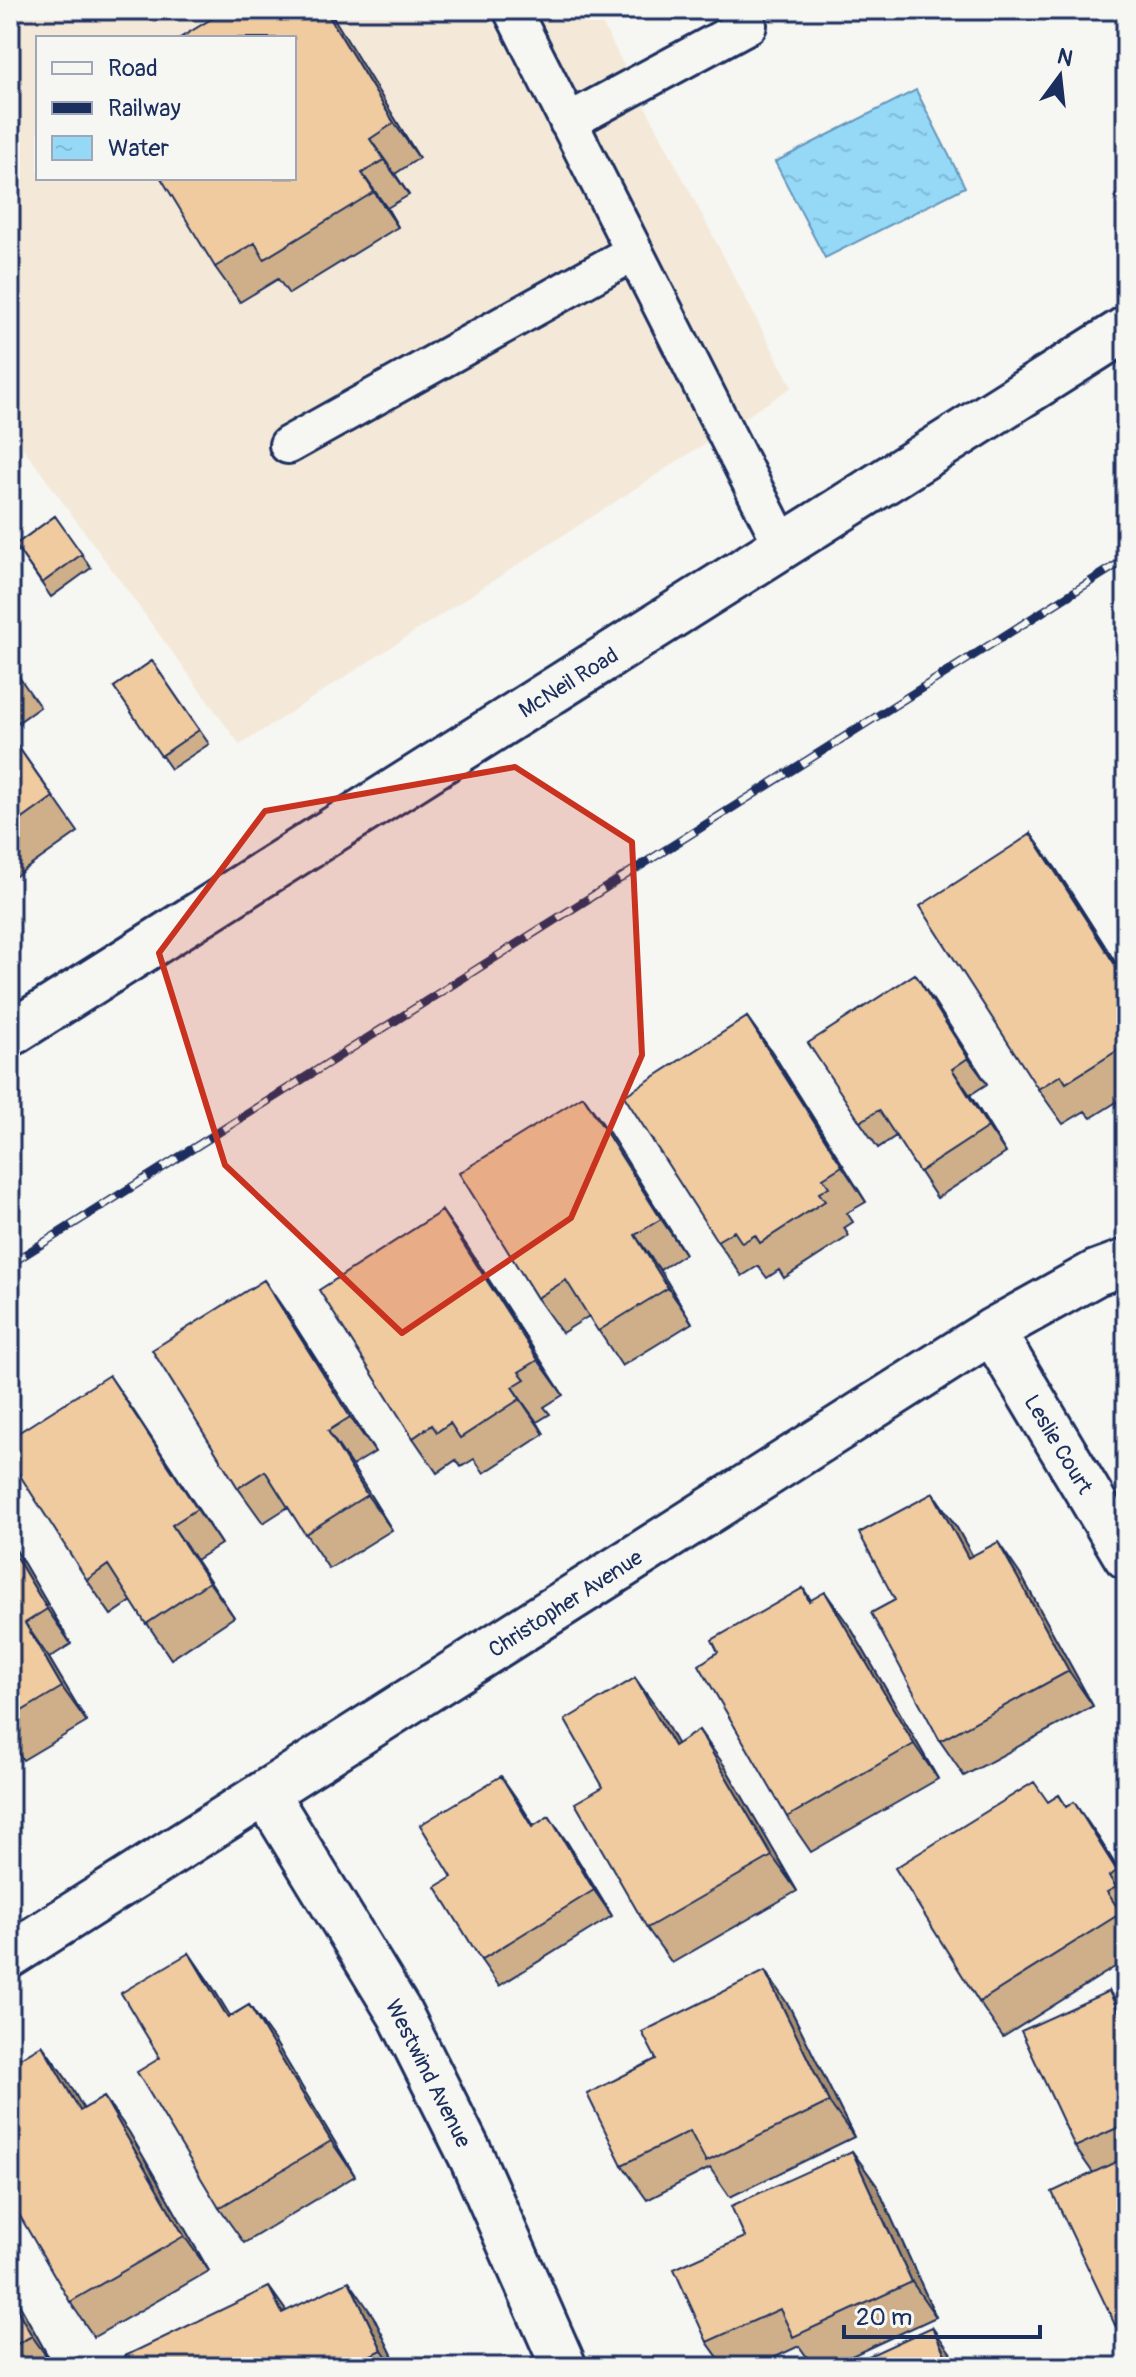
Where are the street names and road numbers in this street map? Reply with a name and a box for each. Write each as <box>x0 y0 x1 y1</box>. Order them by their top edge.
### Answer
street label: McNeil Road <box>514 641 624 724</box>
street label: Leslie Court <box>1018 1390 1099 1499</box>
street label: Christopher Avenue <box>483 1543 648 1664</box>
street label: Westwind Avenue <box>379 1995 478 2152</box>

